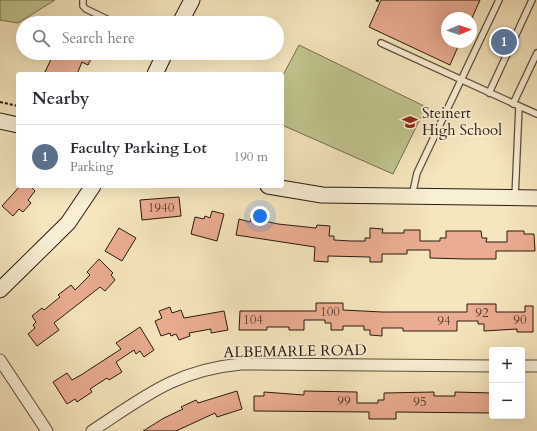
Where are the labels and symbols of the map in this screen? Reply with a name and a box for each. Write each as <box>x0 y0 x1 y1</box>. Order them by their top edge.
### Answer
north arrow <box>441 12 477 48</box>
pin: 1 <box>491 27 517 57</box>
place label: Steinert High School <box>422 103 502 140</box>
school or university icon: Steinert High School <box>401 113 419 131</box>
house number: 1940 <box>148 199 175 217</box>
your location <box>250 206 270 226</box>
house number: 100 <box>320 303 340 321</box>
house number: 92 <box>475 304 489 322</box>
house number: 104 <box>243 311 263 329</box>
house number: 90 <box>513 311 527 329</box>
house number: 94 <box>437 312 451 330</box>
street label: ALBEMARLE ROAD <box>223 340 367 362</box>
house number: 99 <box>337 392 351 410</box>
house number: 95 <box>413 393 427 411</box>

